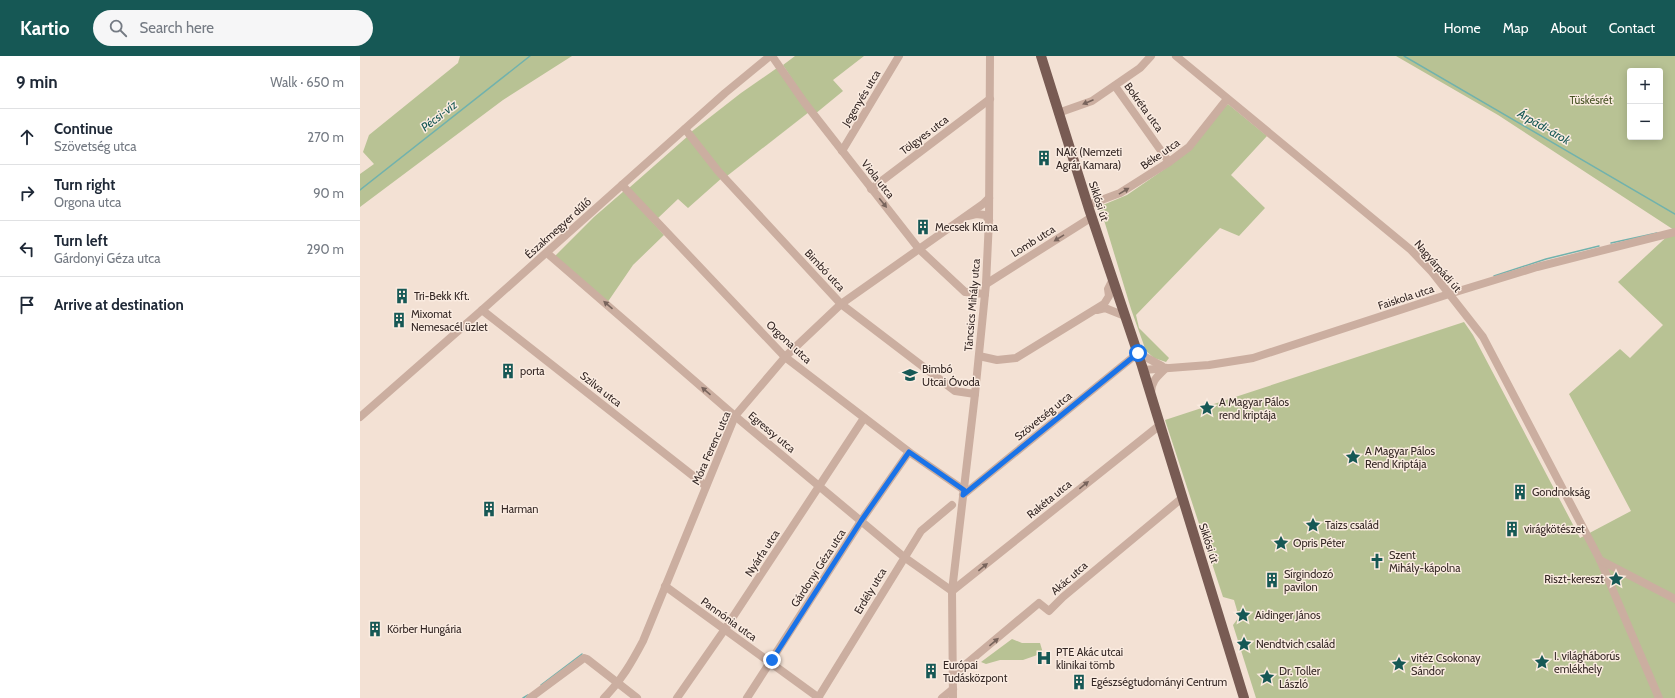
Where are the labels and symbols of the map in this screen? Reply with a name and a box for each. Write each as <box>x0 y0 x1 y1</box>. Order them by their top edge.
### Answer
street label: Jegenyés utca <box>838 67 884 130</box>
street label: Bokréta utca <box>1121 80 1167 135</box>
park label: Tüskésrét <box>1570 93 1613 107</box>
water label: Pécsi-víz <box>418 96 460 134</box>
one-way arrow <box>1082 99 1094 106</box>
water label: Árpádi-árok <box>1514 105 1574 148</box>
street label: Tölgyes utca <box>897 112 952 158</box>
street label: Béke utca <box>1138 135 1183 173</box>
place label: NAK (Nemzeti Agrár Kamara) <box>1056 145 1122 172</box>
building icon: NAK (Nemzeti Agrár Kamara) <box>1035 149 1053 167</box>
street label: Viola utca <box>858 157 898 202</box>
street label: Siklósi út <box>1086 179 1112 223</box>
one-way arrow <box>1118 187 1130 194</box>
street label: Északmegyer dűlő <box>522 195 594 261</box>
one-way arrow <box>879 198 888 209</box>
building icon: Mecsek Klíma <box>914 218 932 236</box>
place label: Mecsek Klíma <box>935 220 999 234</box>
street label: Lomb utca <box>1008 222 1058 260</box>
one-way arrow <box>1054 234 1064 242</box>
street label: Nagyárpádi út <box>1412 237 1465 295</box>
street label: Bimbó utca <box>802 246 849 295</box>
street label: Táncsics Mihály utca <box>961 257 983 352</box>
street label: Faiskola utca <box>1376 281 1436 313</box>
building icon: Tri-Bekk Kft. <box>393 287 411 305</box>
place label: Tri-Bekk Kft. <box>414 289 470 303</box>
one-way arrow <box>602 301 613 310</box>
place label: Mixomat Nemesacél üzlet <box>411 307 488 334</box>
building icon: Mixomat Nemesacél üzlet <box>390 311 408 329</box>
street label: Orgona utca <box>763 317 815 367</box>
route start <box>1129 344 1147 362</box>
building icon: porta <box>499 362 517 380</box>
place label: Bimbó Utcai Óvoda <box>922 362 981 389</box>
place label: porta <box>520 364 545 378</box>
school or university icon: Bimbó Utcai Óvoda <box>901 366 919 384</box>
street label: Szilva utca <box>577 368 625 410</box>
one-way arrow <box>701 386 711 395</box>
street label: Szövetség utca <box>1011 388 1075 443</box>
place label: A Magyar Pálos rend kriptája <box>1219 395 1290 422</box>
place icon: A Magyar Pálos rend kriptája <box>1198 399 1216 417</box>
street label: Móra Ferenc utca <box>688 408 734 487</box>
street label: Egressy utca <box>746 408 799 456</box>
place label: A Magyar Pálos Rend Kriptája <box>1365 444 1436 471</box>
place icon: A Magyar Pálos Rend Kriptája <box>1344 448 1362 466</box>
street label: Rakéta utca <box>1024 476 1075 521</box>
one-way arrow <box>1079 481 1090 490</box>
building icon: Gondnokság <box>1511 483 1529 501</box>
place label: Gondnokság <box>1532 485 1591 499</box>
building icon: Harman <box>480 500 498 518</box>
place label: Harman <box>501 502 539 516</box>
place icon: Taizs család <box>1304 516 1322 534</box>
place label: Taizs család <box>1325 518 1379 532</box>
building icon: virágkötészet <box>1503 520 1521 538</box>
street label: Siklósi út <box>1196 521 1222 565</box>
place label: virágkötészet <box>1524 522 1585 536</box>
street label: Nyárfa utca <box>742 526 783 579</box>
street label: Gárdonyi Géza utca <box>788 526 849 610</box>
place icon: Opris Péter <box>1272 534 1290 552</box>
place label: Opris Péter <box>1293 536 1345 550</box>
place label: Szent Mihály-kápolna <box>1389 548 1461 575</box>
church icon: Szent Mihály-kápolna <box>1368 552 1386 570</box>
street label: Akác utca <box>1048 558 1091 598</box>
one-way arrow <box>977 562 988 571</box>
street label: Erdély utca <box>851 565 890 617</box>
place label: Sírgindozó pavilon <box>1284 567 1333 594</box>
place icon: Riszt-kereszt <box>1607 570 1625 588</box>
building icon: Sírgindozó pavilon <box>1263 571 1281 589</box>
place label: Riszt-kereszt <box>1544 572 1604 586</box>
street label: Pannónia utca <box>698 594 760 644</box>
place icon: Aidinger János <box>1234 606 1252 624</box>
place label: Aidinger János <box>1255 608 1321 622</box>
building icon: Körber Hungária <box>366 620 384 638</box>
place label: Körber Hungária <box>387 622 462 636</box>
place icon: Nendtvich család <box>1235 635 1253 653</box>
place label: Nendtvich család <box>1256 637 1335 651</box>
one-way arrow <box>988 638 999 647</box>
place label: PTE Akác utcai klinikai tömb <box>1056 645 1123 672</box>
hospital icon: PTE Akác utcai klinikai tömb <box>1035 649 1053 667</box>
place label: I. világháborús emlékhely <box>1554 649 1620 676</box>
route end <box>763 651 781 669</box>
place label: vitéz Csokonay Sándor <box>1411 651 1481 678</box>
place icon: I. világháborús emlékhely <box>1533 653 1551 671</box>
place icon: vitéz Csokonay Sándor <box>1390 655 1408 673</box>
place label: Európai Tudásközpont <box>943 658 1008 685</box>
building icon: Európai Tudásközpont <box>922 662 940 680</box>
place label: Dr. Toller László <box>1279 664 1321 691</box>
place icon: Dr. Toller László <box>1258 668 1276 686</box>
building icon: Egészségtudományi Centrum <box>1070 673 1088 691</box>
place label: Egészségtudományi Centrum <box>1091 675 1228 689</box>

